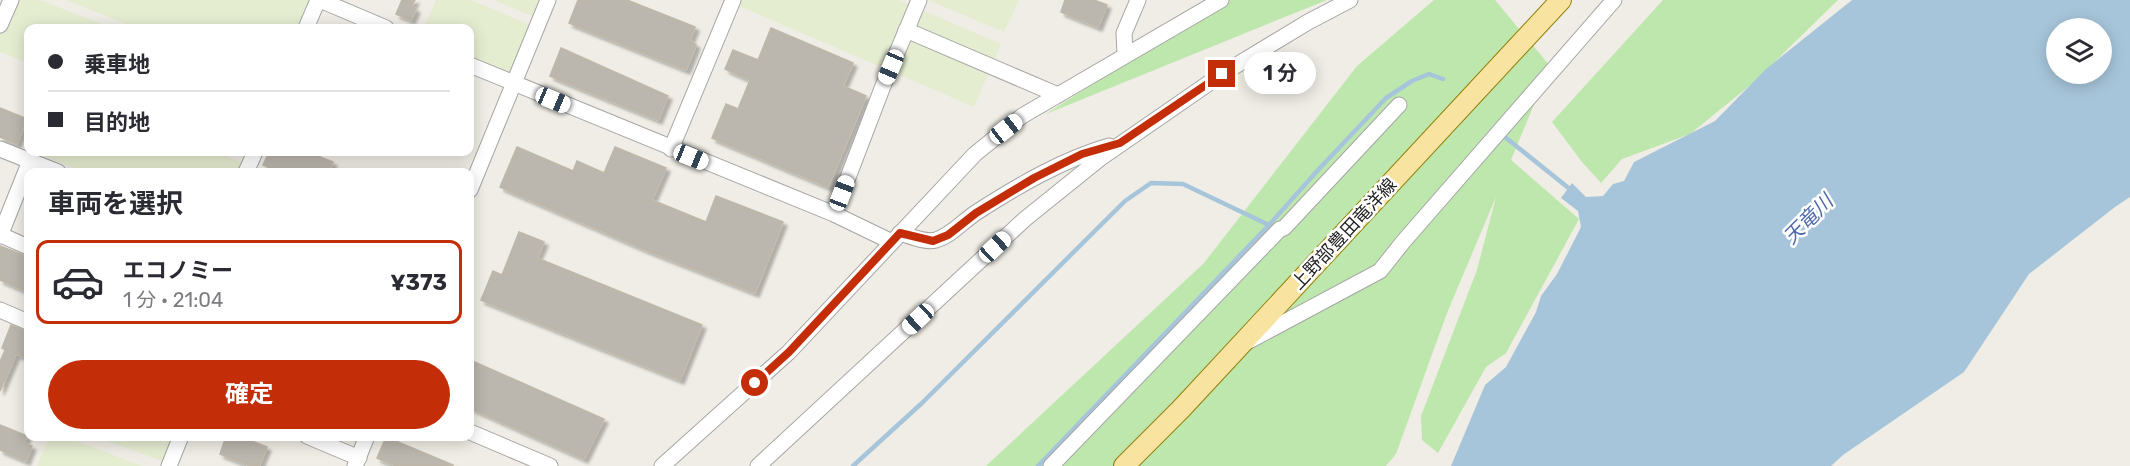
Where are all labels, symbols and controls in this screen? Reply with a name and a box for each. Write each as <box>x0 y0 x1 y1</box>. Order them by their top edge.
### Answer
map controls <box>2046 18 2112 84</box>
button: layers <box>2046 18 2112 84</box>
car <box>876 47 906 87</box>
text: 乗車地 <box>84 51 150 78</box>
callout: 1 分 <box>1243 53 1315 95</box>
route end <box>1208 60 1235 87</box>
text: 1 分 <box>1263 61 1297 85</box>
car <box>533 85 573 115</box>
text: 目的地 <box>84 109 150 136</box>
car <box>986 111 1026 147</box>
car <box>671 142 711 172</box>
car <box>827 173 857 213</box>
street label: 上野部豊田竜洋線 <box>1287 174 1401 294</box>
text: 車両を選択 <box>48 188 183 220</box>
water label: 天竜川 <box>1778 188 1839 249</box>
car <box>976 228 1014 266</box>
icon: car <box>51 255 105 309</box>
text: エコノミー <box>123 257 233 284</box>
text: ¥373 <box>390 269 447 296</box>
text: 1 分 · 21:04 <box>123 288 223 312</box>
car <box>899 300 937 338</box>
button: 確定 <box>48 360 450 429</box>
route start <box>741 369 768 396</box>

